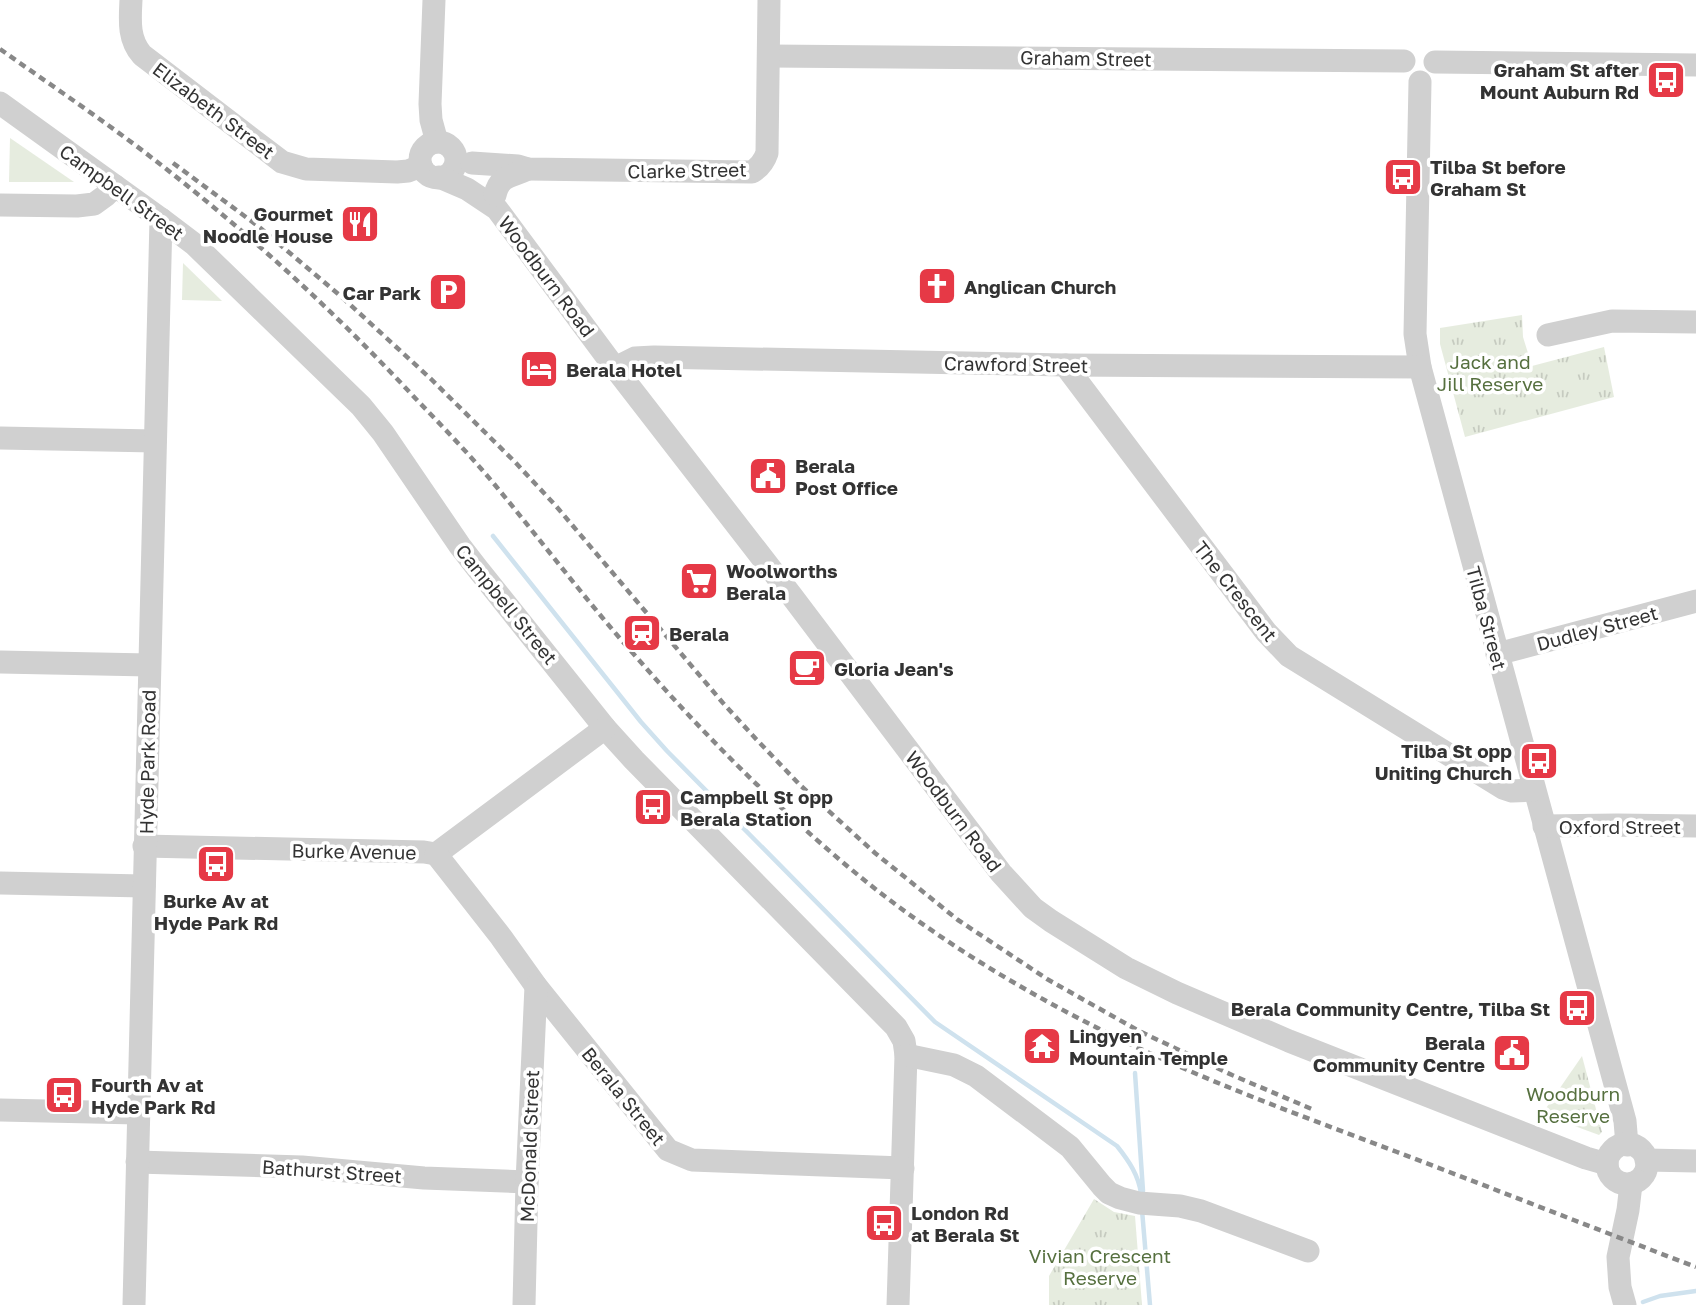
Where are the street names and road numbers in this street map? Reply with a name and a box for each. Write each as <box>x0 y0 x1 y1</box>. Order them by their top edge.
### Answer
street label: Graham Street <box>1020 45 1152 71</box>
street label: Elizabeth Street <box>149 57 279 163</box>
street label: Campbell Street <box>55 139 189 245</box>
street label: Clarke Street <box>627 157 747 183</box>
street label: Woodburn Road <box>494 211 600 341</box>
street label: Crawford Street <box>944 351 1088 377</box>
street label: The Crescent <box>1190 536 1282 646</box>
street label: Campbell Street <box>451 539 563 669</box>
street label: Tilba Street <box>1462 564 1512 672</box>
street label: Dudley Street <box>1534 601 1660 655</box>
street label: Hyde Park Road <box>134 690 160 834</box>
street label: Woodburn Road <box>901 746 1007 876</box>
street label: Oxford Street <box>1559 815 1681 838</box>
street label: Burke Avenue <box>291 838 417 864</box>
street label: Berala Street <box>577 1042 671 1150</box>
street label: McDonald Street <box>515 1069 543 1223</box>
street label: Bathurst Street <box>261 1155 403 1187</box>

